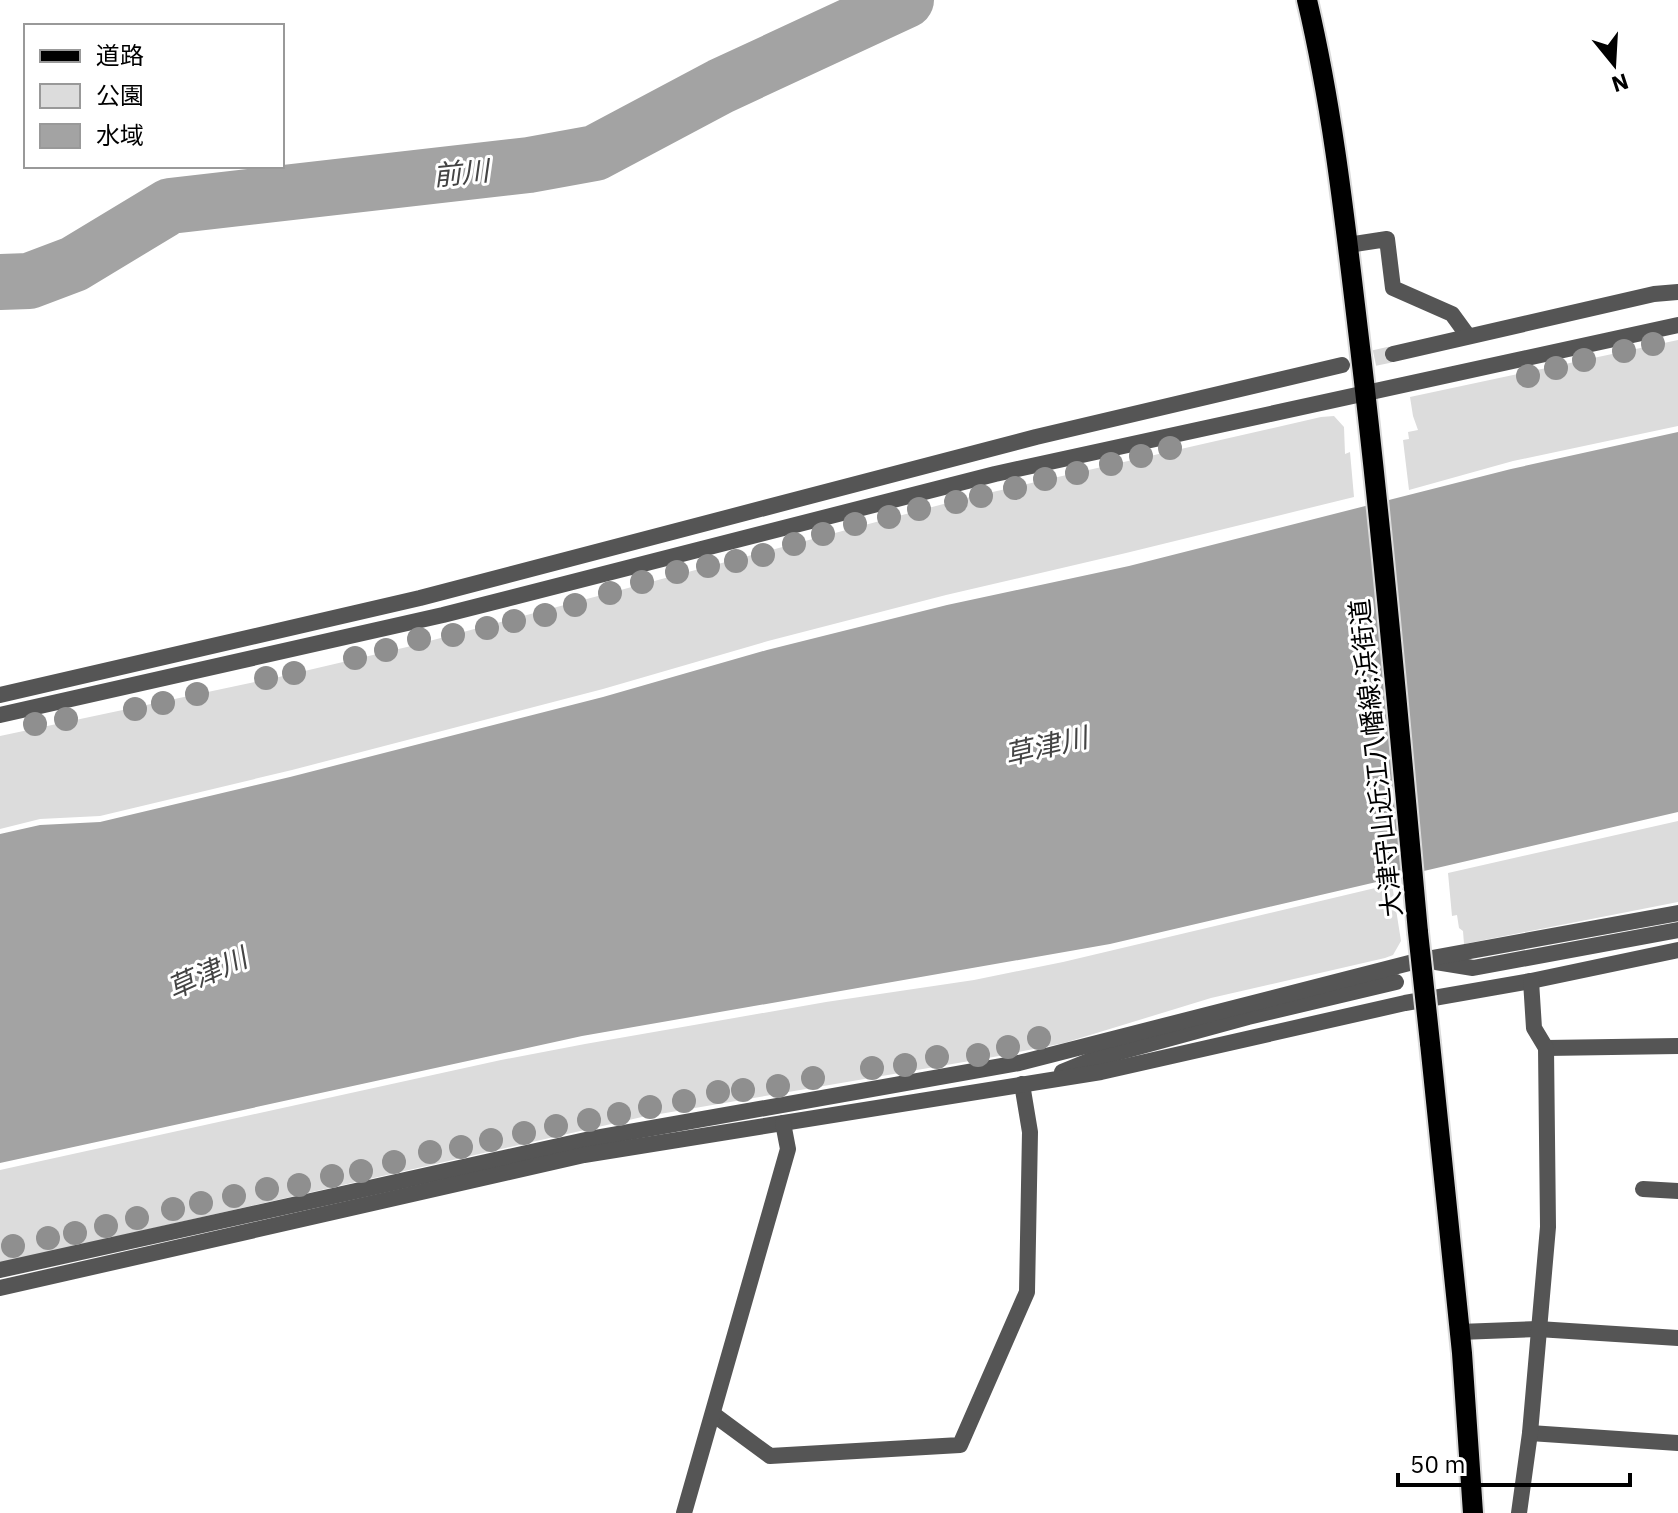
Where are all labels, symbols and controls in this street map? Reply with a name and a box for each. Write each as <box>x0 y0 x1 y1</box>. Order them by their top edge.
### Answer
legend <box>24 24 284 168</box>
north arrow <box>1574 24 1654 104</box>
text: 道路 <box>96 39 144 71</box>
text: N <box>1608 67 1632 100</box>
text: 公園 <box>96 79 144 111</box>
text: 水域 <box>96 119 144 151</box>
water label: 前川 <box>431 151 494 194</box>
street label: 大津守山近江八幡線;浜街道 <box>1341 597 1409 919</box>
water label: 草津川 <box>1001 717 1094 773</box>
water label: 草津川 <box>161 937 255 1007</box>
scale bar <box>1398 1437 1630 1487</box>
text: 50 m <box>1410 1448 1465 1480</box>

